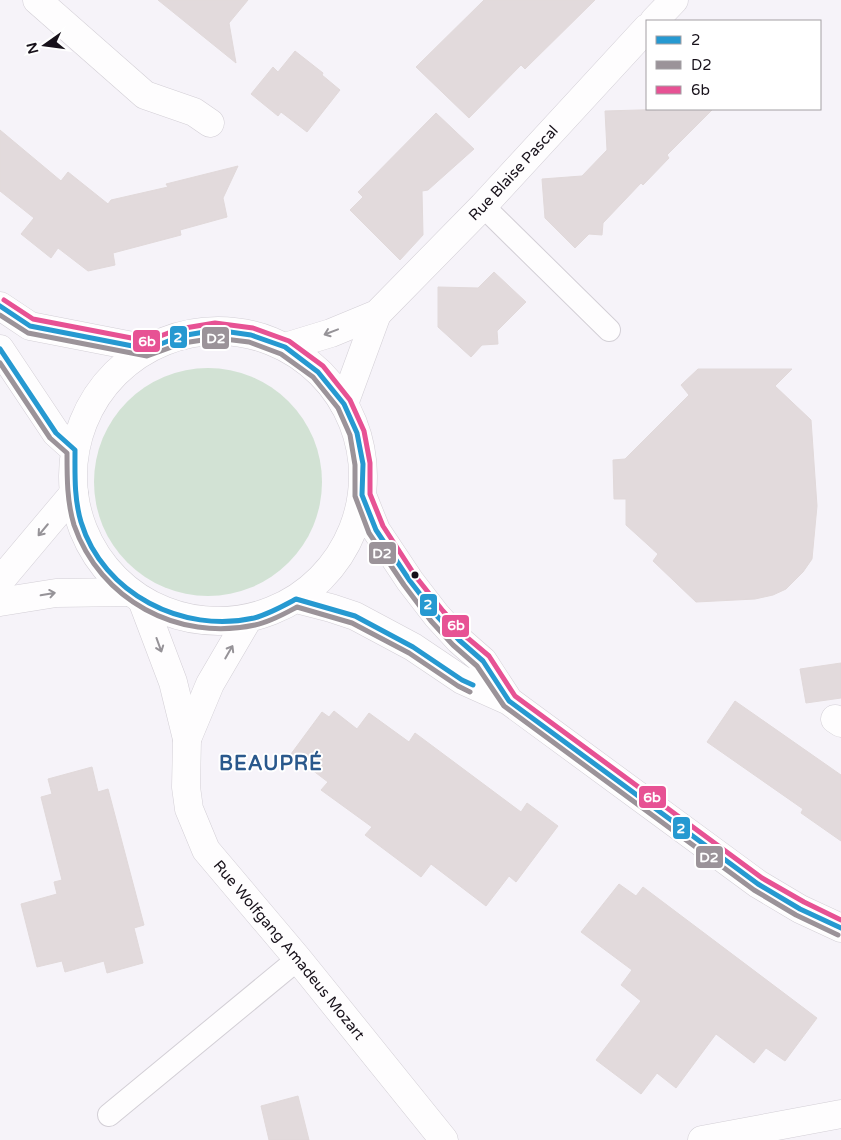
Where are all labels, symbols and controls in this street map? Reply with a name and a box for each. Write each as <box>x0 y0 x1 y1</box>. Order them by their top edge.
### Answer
north arrow <box>20 20 70 70</box>
legend <box>646 20 821 110</box>
text: 2 <box>691 31 700 49</box>
text: N <box>23 41 42 56</box>
text: D2 <box>691 56 712 74</box>
text: 6b <box>691 81 710 99</box>
street label: Rue Blaise Pascal <box>465 121 562 224</box>
line badge: 2 <box>169 325 188 349</box>
line badge: D2 <box>201 326 230 350</box>
one-way arrow <box>324 328 340 337</box>
line badge: 6b <box>132 329 161 353</box>
text: 2 <box>174 329 183 346</box>
text: D2 <box>206 330 226 347</box>
text: 6b <box>138 333 156 350</box>
one-way arrow <box>37 524 48 537</box>
line badge: D2 <box>368 541 397 565</box>
text: D2 <box>372 545 392 562</box>
unlabelled marker <box>410 570 420 580</box>
one-way arrow <box>40 589 56 599</box>
line badge: 2 <box>419 593 438 617</box>
text: 2 <box>424 596 433 613</box>
line badge: 6b <box>441 614 470 638</box>
text: 6b <box>447 617 465 634</box>
one-way arrow <box>155 637 164 653</box>
one-way arrow <box>224 644 234 659</box>
district label: BEAUPRÉ <box>219 750 323 776</box>
line badge: 6b <box>638 785 667 809</box>
text: 6b <box>643 789 661 806</box>
line badge: 2 <box>672 816 691 840</box>
text: 2 <box>677 820 686 837</box>
line badge: D2 <box>695 845 724 869</box>
text: D2 <box>699 849 719 866</box>
street label: Rue Wolfgang Amadeus Mozart <box>210 857 369 1044</box>

